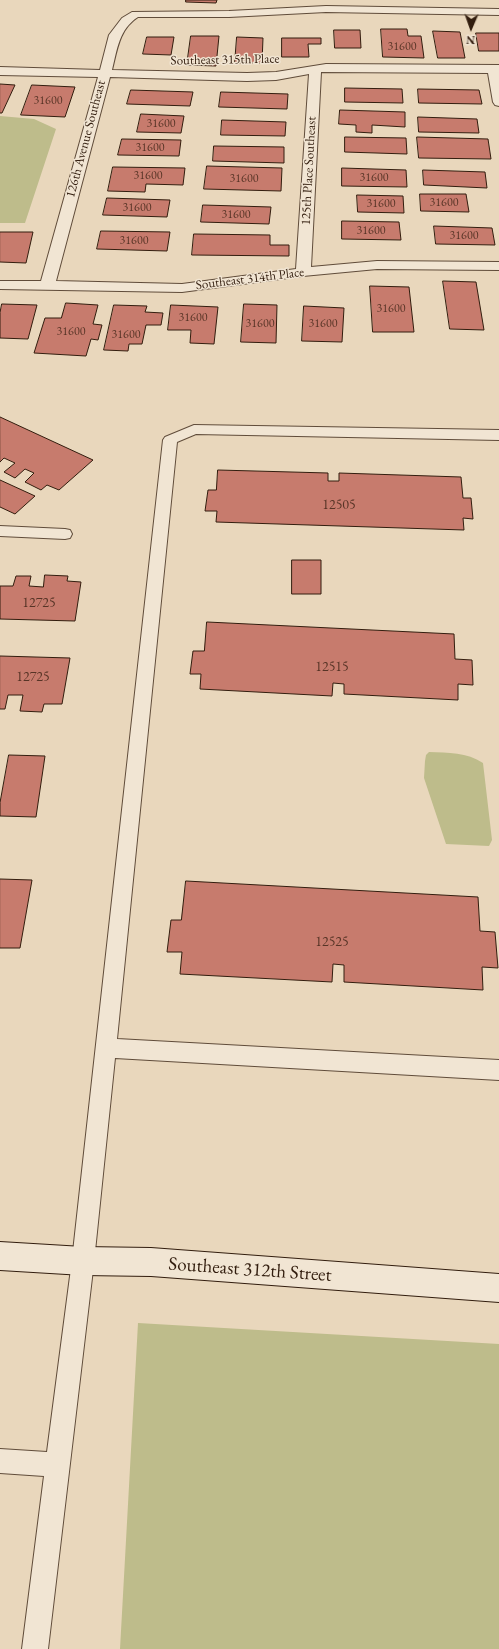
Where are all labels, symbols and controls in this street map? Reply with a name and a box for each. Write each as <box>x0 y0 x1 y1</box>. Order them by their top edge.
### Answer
north arrow <box>451 8 491 48</box>
text: N <box>466 33 475 47</box>
house number: 31600 <box>388 40 416 54</box>
street label: Southeast 315th Place <box>170 51 280 69</box>
street label: 126th Avenue Southeast <box>63 79 109 199</box>
house number: 31600 <box>34 94 62 108</box>
street label: 125th Place Southeast <box>298 116 320 226</box>
house number: 31600 <box>147 117 175 131</box>
house number: 31600 <box>136 141 164 155</box>
house number: 31600 <box>134 169 162 183</box>
house number: 31600 <box>360 171 388 185</box>
house number: 31600 <box>230 172 258 186</box>
house number: 31600 <box>430 196 458 210</box>
house number: 31600 <box>367 197 395 211</box>
house number: 31600 <box>123 201 151 215</box>
house number: 31600 <box>222 208 250 222</box>
house number: 31600 <box>357 224 385 238</box>
house number: 31600 <box>450 229 478 243</box>
house number: 31600 <box>120 234 148 248</box>
street label: Southeast 314th Place <box>195 265 305 293</box>
house number: 31600 <box>377 302 405 316</box>
house number: 31600 <box>179 311 207 325</box>
house number: 31600 <box>246 317 274 331</box>
house number: 31600 <box>309 317 337 331</box>
house number: 31600 <box>57 325 85 339</box>
house number: 31600 <box>112 328 140 342</box>
house number: 12505 <box>322 497 356 513</box>
house number: 12725 <box>22 595 56 611</box>
house number: 12515 <box>315 659 349 675</box>
house number: 12725 <box>16 669 50 685</box>
house number: 12525 <box>315 934 349 950</box>
street label: Southeast 312th Street <box>168 1253 332 1287</box>

